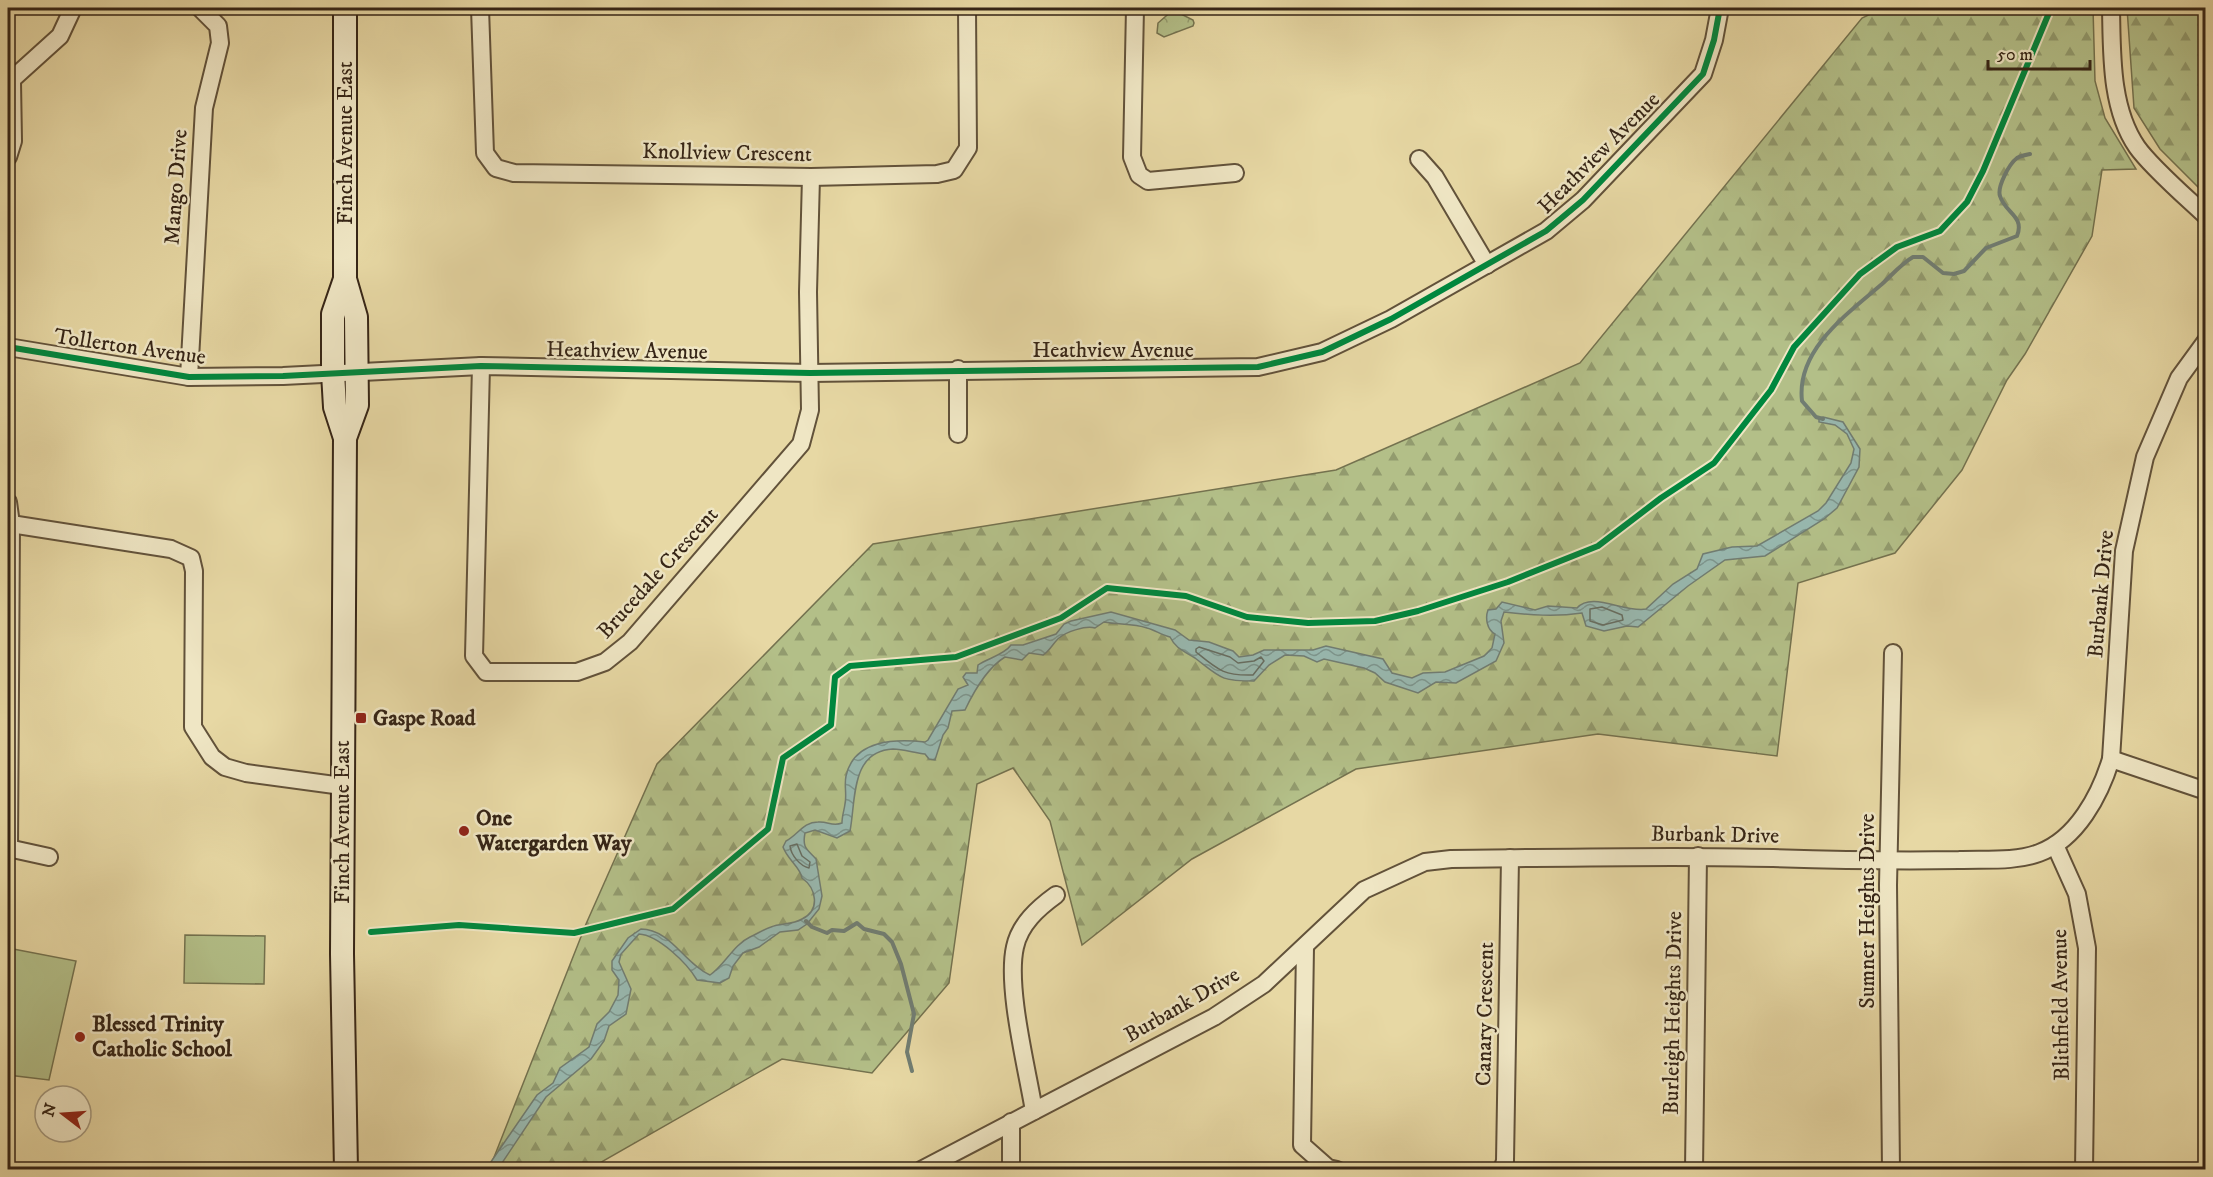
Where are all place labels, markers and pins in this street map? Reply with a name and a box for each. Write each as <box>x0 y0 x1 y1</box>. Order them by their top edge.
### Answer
place label: Gaspe Road <box>373 705 477 732</box>
marker: Gaspe Road <box>354 711 368 725</box>
place label: One Watergarden Way <box>475 805 632 857</box>
marker: One Watergarden Way <box>457 824 471 838</box>
place label: Blessed Trinity Catholic School <box>92 1011 232 1063</box>
marker: Blessed Trinity Catholic School <box>73 1030 87 1044</box>

